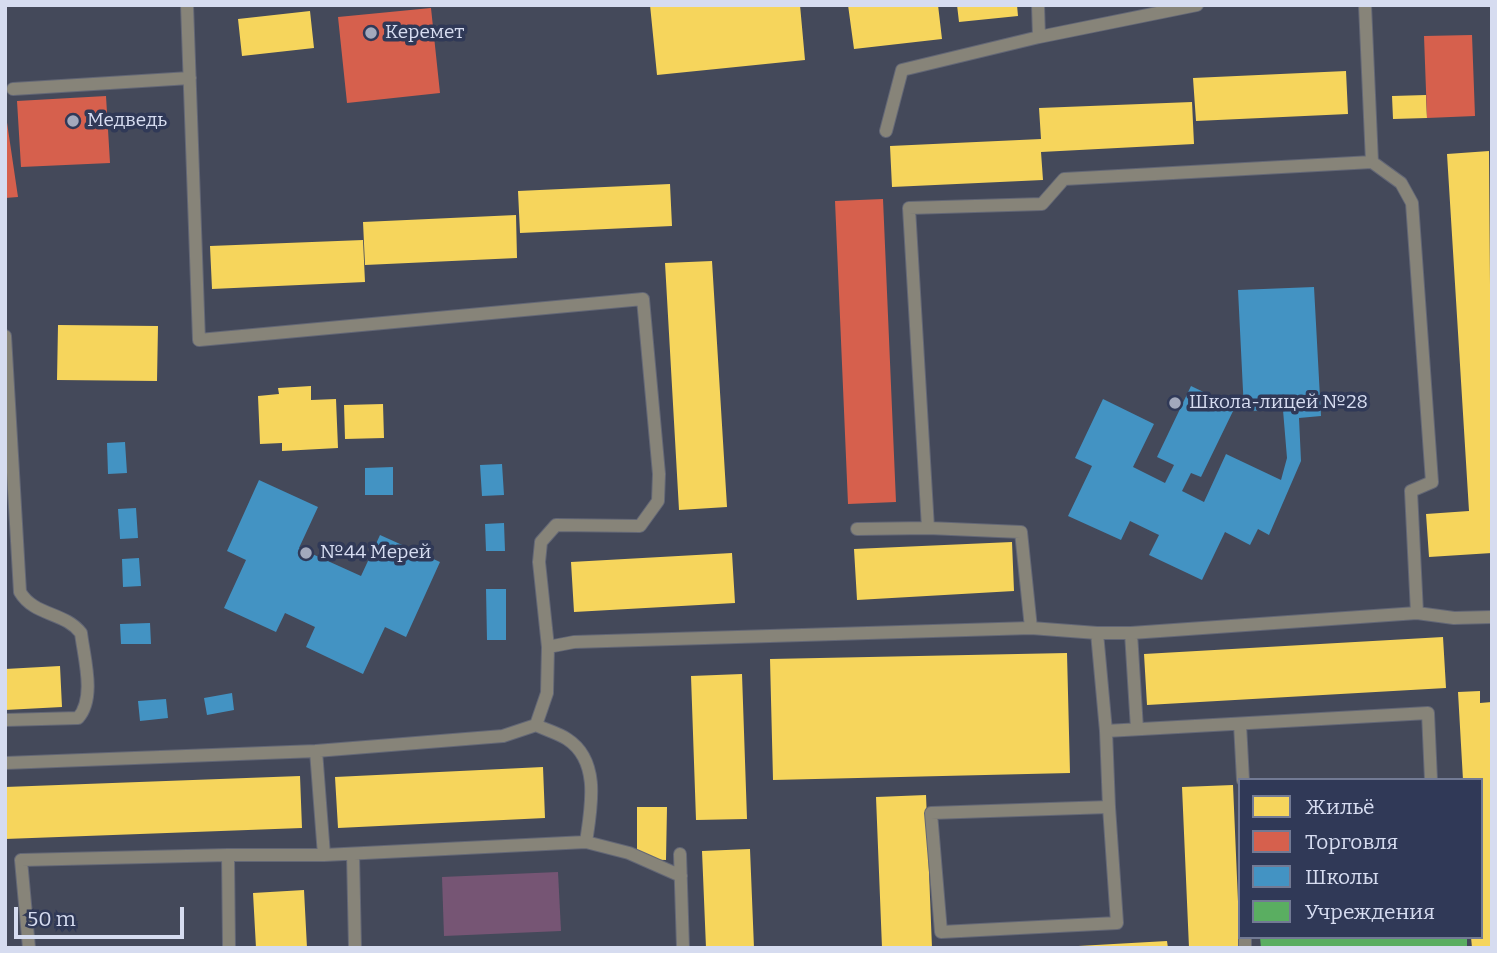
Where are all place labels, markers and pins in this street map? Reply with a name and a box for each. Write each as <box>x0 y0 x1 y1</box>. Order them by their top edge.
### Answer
place label: Керемет <box>385 22 464 44</box>
marker: Керемет <box>363 25 379 41</box>
place label: Медведь <box>87 110 167 132</box>
marker: Медведь <box>65 113 81 129</box>
place label: Школа-лицей №28 <box>1189 392 1368 414</box>
marker: Школа-лицей №28 <box>1167 395 1183 411</box>
place label: №44 Мерей <box>320 542 431 564</box>
marker: №44 Мерей <box>298 545 314 561</box>

